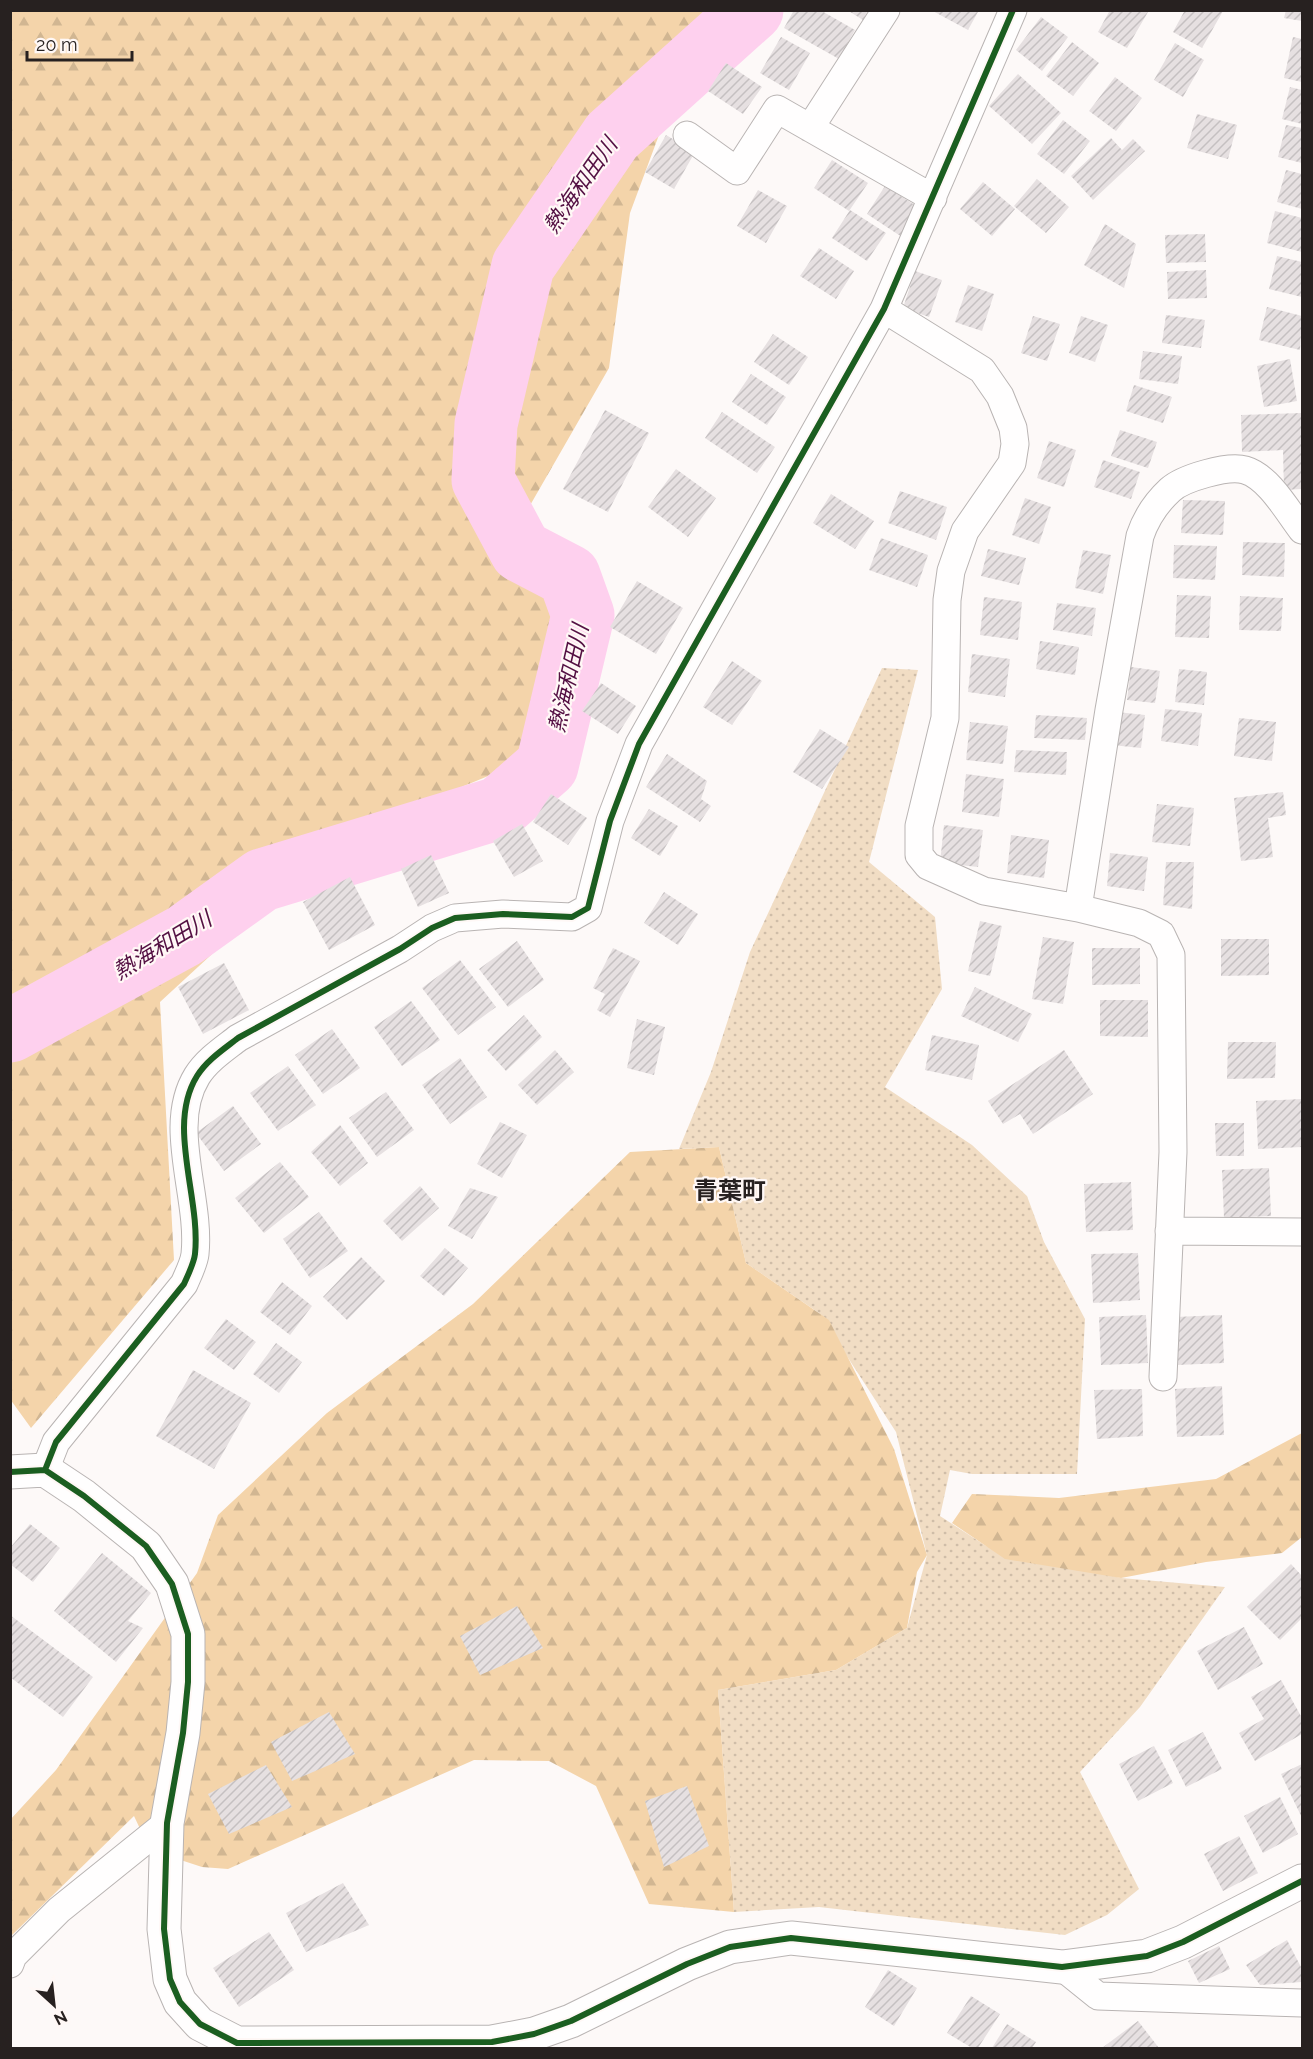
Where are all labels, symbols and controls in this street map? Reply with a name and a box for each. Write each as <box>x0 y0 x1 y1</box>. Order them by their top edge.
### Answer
scale bar <box>27 24 132 62</box>
text: 20 m <box>36 34 78 55</box>
water label: 熱海和田川 <box>538 131 623 238</box>
water label: 熱海和田川 <box>543 620 593 735</box>
water label: 熱海和田川 <box>108 905 218 984</box>
district label: 青葉町 <box>694 1176 766 1205</box>
north arrow <box>24 1975 84 2035</box>
text: N <box>51 2007 70 2029</box>

